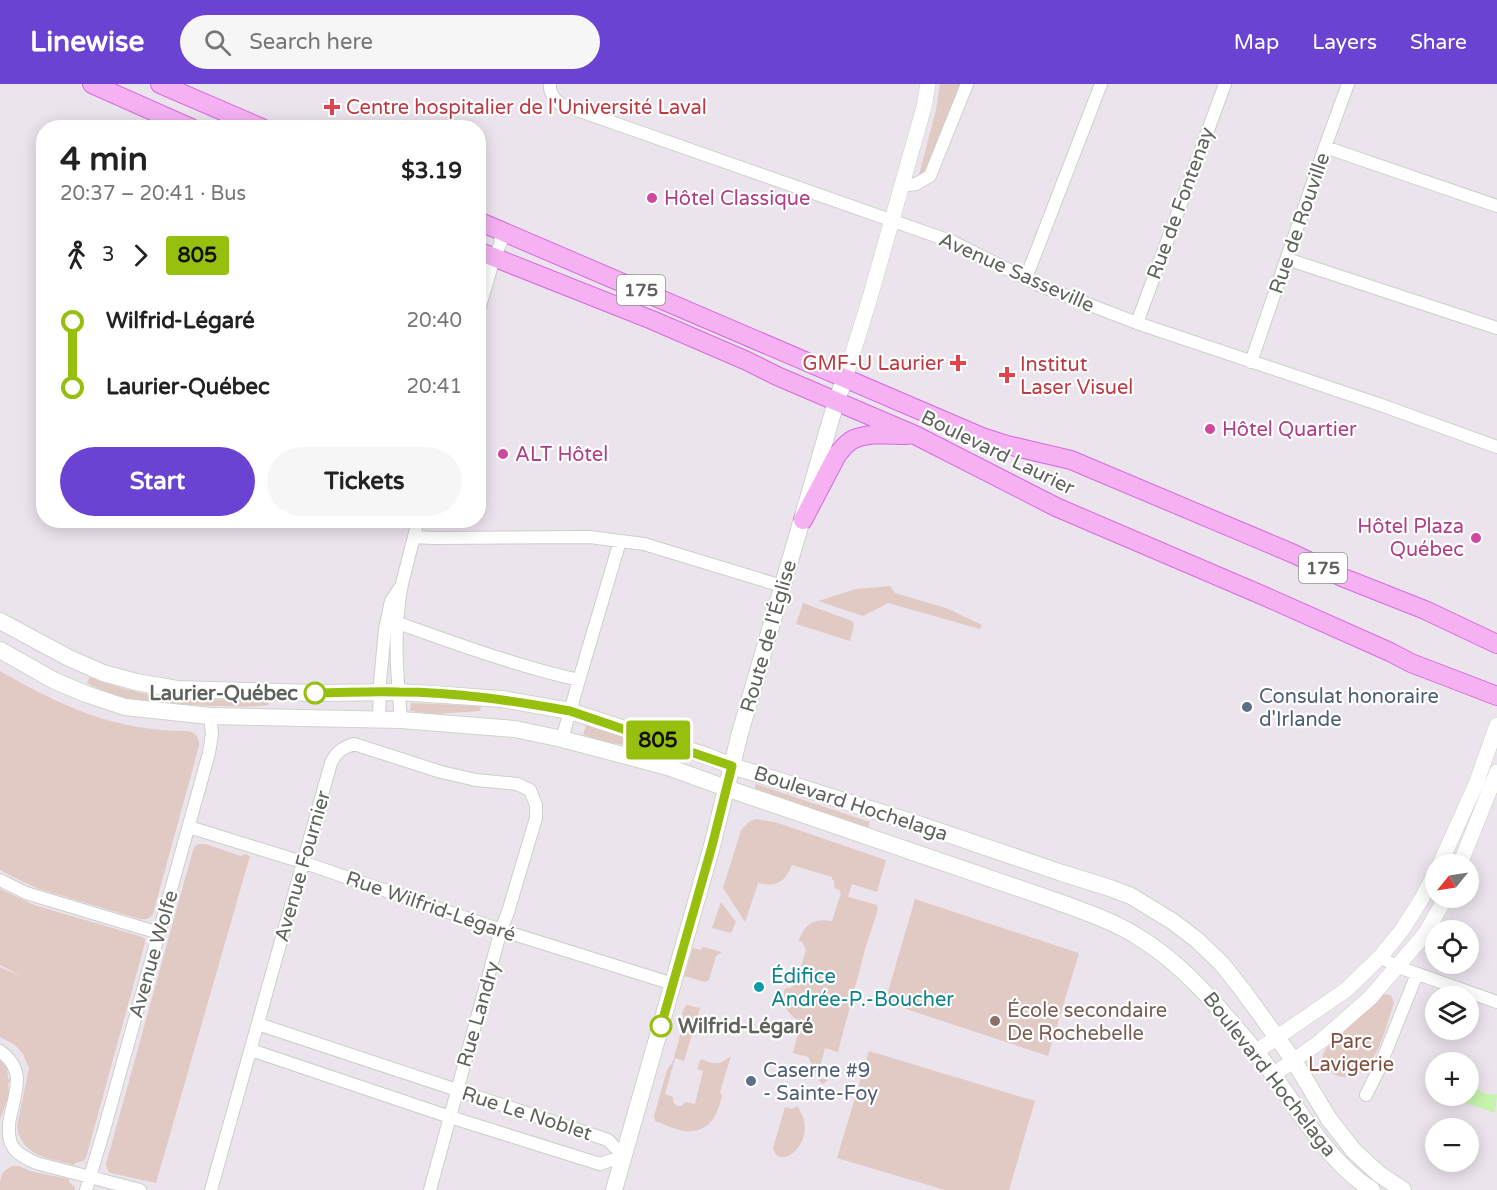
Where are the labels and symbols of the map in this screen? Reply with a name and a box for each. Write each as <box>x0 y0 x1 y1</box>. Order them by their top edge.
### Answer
place label: Centre hospitalier de l'Université Laval <box>346 96 707 120</box>
marker: Centre hospitalier de l'Université Laval <box>323 98 341 116</box>
street label: Rue de Fontenay <box>1142 124 1220 283</box>
street label: Rue de Rouville <box>1265 150 1335 297</box>
place label: Hôtel Classique <box>664 187 810 211</box>
marker: Hôtel Classique <box>645 191 659 205</box>
street label: Avenue Sasseville <box>935 228 1098 318</box>
road number: 175 <box>617 275 665 305</box>
place label: GMF-U Laurier <box>802 352 944 376</box>
place label: Institut Laser Visuel <box>1020 353 1133 400</box>
marker: GMF-U Laurier <box>949 354 967 372</box>
marker: Institut Laser Visuel <box>998 366 1016 384</box>
street label: Boulevard Laurier <box>917 405 1078 501</box>
place label: Hôtel Quartier <box>1222 418 1357 442</box>
marker: Hôtel Quartier <box>1203 422 1217 436</box>
place label: ALT Hôtel <box>515 443 608 467</box>
marker: ALT Hôtel <box>496 447 510 461</box>
place label: Hôtel Plaza Québec <box>1357 515 1464 562</box>
marker: Hôtel Plaza Québec <box>1469 531 1483 545</box>
road number: 175 <box>1299 553 1347 583</box>
street label: Route de l'Église <box>735 557 802 715</box>
place label: Laurier-Québec <box>149 682 298 706</box>
marker: Laurier-Québec <box>304 682 326 704</box>
place label: Consulat honoraire d'Irlande <box>1259 685 1439 732</box>
marker: Consulat honoraire d'Irlande <box>1240 700 1254 714</box>
line badge: 805 <box>624 720 692 760</box>
street label: Boulevard Hochelaga <box>751 761 951 847</box>
street label: Avenue Fournier <box>270 788 336 945</box>
north arrow <box>1425 854 1479 908</box>
street label: Rue Wilfrid-Légaré <box>343 867 519 947</box>
street label: Avenue Wolfe <box>124 888 184 1021</box>
street label: Rue Landry <box>452 958 506 1070</box>
place label: Édifice Andrée-P.-Boucher <box>771 964 954 1012</box>
marker: Édifice Andrée-P.-Boucher <box>752 980 766 994</box>
street label: Boulevard Hochelaga <box>1197 987 1341 1162</box>
place label: École secondaire De Rochebelle <box>1007 998 1167 1046</box>
marker: École secondaire De Rochebelle <box>988 1014 1002 1028</box>
marker: Wilfrid-Légaré <box>650 1015 672 1037</box>
place label: Wilfrid-Légaré <box>678 1015 813 1039</box>
park label: Parc Lavigerie <box>1308 1030 1394 1077</box>
place label: Caserne #9 - Sainte-Foy <box>763 1059 878 1106</box>
marker: Caserne #9 - Sainte-Foy <box>744 1074 758 1088</box>
street label: Rue Le Noblet <box>459 1082 595 1146</box>

